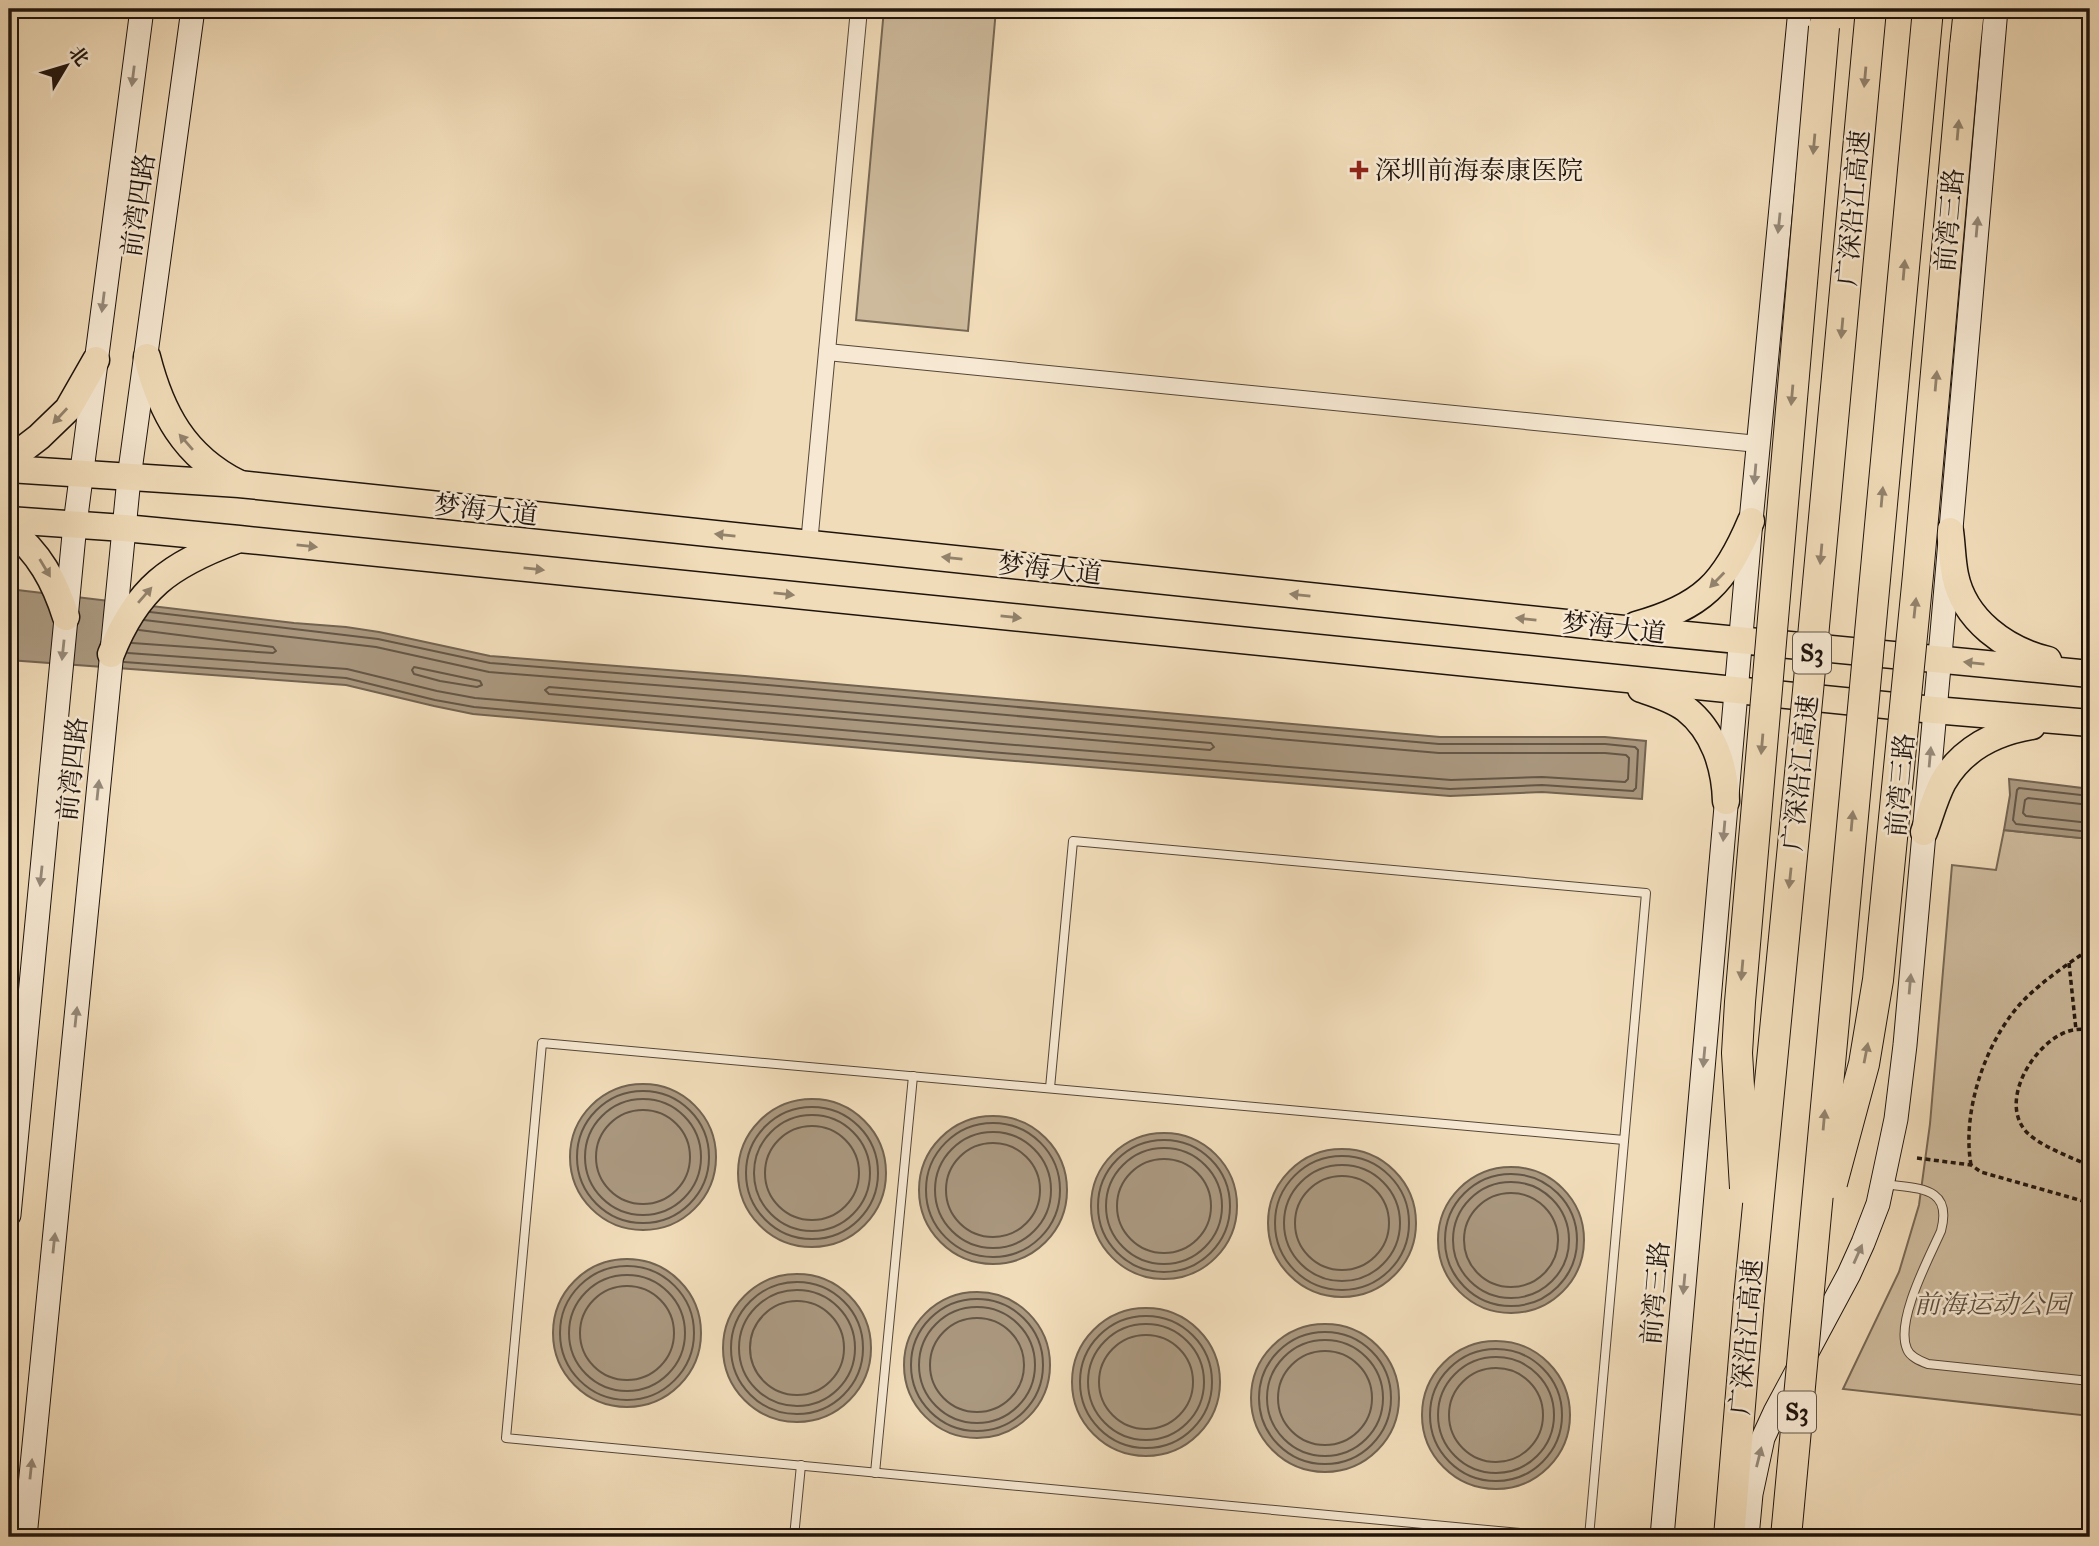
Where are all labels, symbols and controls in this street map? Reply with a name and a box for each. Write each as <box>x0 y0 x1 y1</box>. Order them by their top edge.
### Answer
north arrow <box>32 32 102 102</box>
text: 北 <box>64 41 94 70</box>
one-way arrow <box>127 66 138 88</box>
one-way arrow <box>1859 66 1870 88</box>
one-way arrow <box>1953 119 1964 141</box>
street label: 广深沿江高速 <box>1830 129 1876 287</box>
one-way arrow <box>1808 133 1819 155</box>
street label: 前湾四路 <box>115 151 161 259</box>
place label: 深圳前海泰康医院 <box>1375 154 1583 186</box>
marker: 深圳前海泰康医院 <box>1349 160 1369 180</box>
street label: 前湾三路 <box>1929 167 1969 273</box>
one-way arrow <box>1773 212 1784 234</box>
one-way arrow <box>1972 216 1983 238</box>
one-way arrow <box>1898 259 1909 281</box>
one-way arrow <box>98 291 109 313</box>
one-way arrow <box>1836 317 1847 339</box>
one-way arrow <box>1930 370 1941 392</box>
one-way arrow <box>1786 384 1797 406</box>
one-way arrow <box>52 407 68 425</box>
one-way arrow <box>178 433 194 451</box>
one-way arrow <box>1749 463 1760 485</box>
one-way arrow <box>1877 485 1888 507</box>
street label: 梦海大道 <box>433 489 539 531</box>
one-way arrow <box>714 529 736 540</box>
one-way arrow <box>296 540 318 551</box>
one-way arrow <box>1815 543 1826 565</box>
street label: 梦海大道 <box>997 548 1103 590</box>
one-way arrow <box>940 553 962 564</box>
one-way arrow <box>38 559 51 578</box>
one-way arrow <box>523 563 545 574</box>
one-way arrow <box>1710 571 1726 588</box>
one-way arrow <box>137 586 153 604</box>
one-way arrow <box>774 589 796 600</box>
one-way arrow <box>1288 589 1310 600</box>
one-way arrow <box>1910 597 1921 619</box>
street label: 梦海大道 <box>1561 607 1667 649</box>
one-way arrow <box>1000 612 1022 623</box>
one-way arrow <box>1515 613 1537 624</box>
road number: S3 <box>1793 632 1831 674</box>
one-way arrow <box>57 639 68 661</box>
one-way arrow <box>1962 657 1984 668</box>
street label: 广深沿江高速 <box>1776 694 1824 852</box>
street label: 前湾四路 <box>51 716 93 822</box>
street label: 前湾三路 <box>1880 732 1920 838</box>
one-way arrow <box>1756 733 1767 755</box>
one-way arrow <box>1925 746 1936 768</box>
one-way arrow <box>93 779 104 801</box>
one-way arrow <box>1847 809 1858 831</box>
one-way arrow <box>1718 820 1729 842</box>
one-way arrow <box>36 865 47 887</box>
one-way arrow <box>1784 867 1795 889</box>
one-way arrow <box>1736 959 1747 981</box>
one-way arrow <box>1905 972 1916 994</box>
one-way arrow <box>71 1005 82 1027</box>
one-way arrow <box>1860 1042 1871 1064</box>
one-way arrow <box>1698 1046 1709 1068</box>
one-way arrow <box>1819 1109 1830 1131</box>
one-way arrow <box>48 1232 59 1254</box>
street label: 前湾三路 <box>1635 1240 1675 1346</box>
one-way arrow <box>1853 1243 1864 1264</box>
street label: 广深沿江高速 <box>1723 1258 1769 1416</box>
one-way arrow <box>1678 1273 1689 1295</box>
park label: 前海运动公园 <box>1914 1288 2074 1320</box>
road number: S3 <box>1778 1392 1816 1432</box>
one-way arrow <box>1753 1446 1764 1468</box>
one-way arrow <box>26 1458 37 1480</box>

